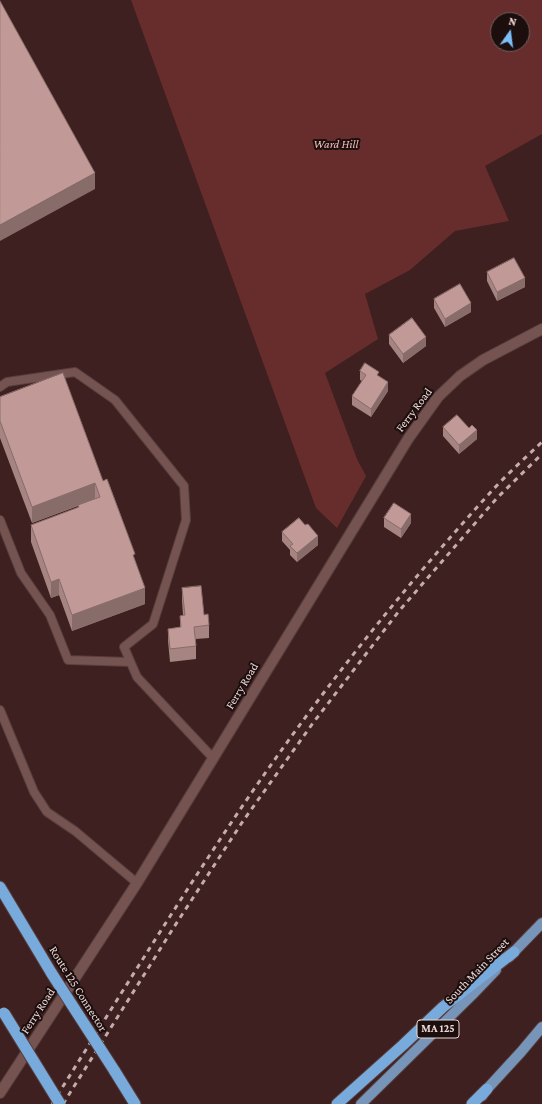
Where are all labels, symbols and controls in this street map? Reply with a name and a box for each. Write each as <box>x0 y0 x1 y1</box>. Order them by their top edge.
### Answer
north arrow <box>490 12 530 52</box>
text: N <box>508 15 518 28</box>
park label: Ward Hill <box>314 137 358 151</box>
street label: Ferry Road <box>393 385 435 435</box>
street label: Ferry Road <box>223 660 261 712</box>
street label: South Main Street <box>442 935 512 1007</box>
street label: Route 125 Connector <box>46 944 110 1034</box>
street label: Ferry Road <box>18 985 58 1037</box>
road number: MA 125 <box>417 1020 459 1038</box>

